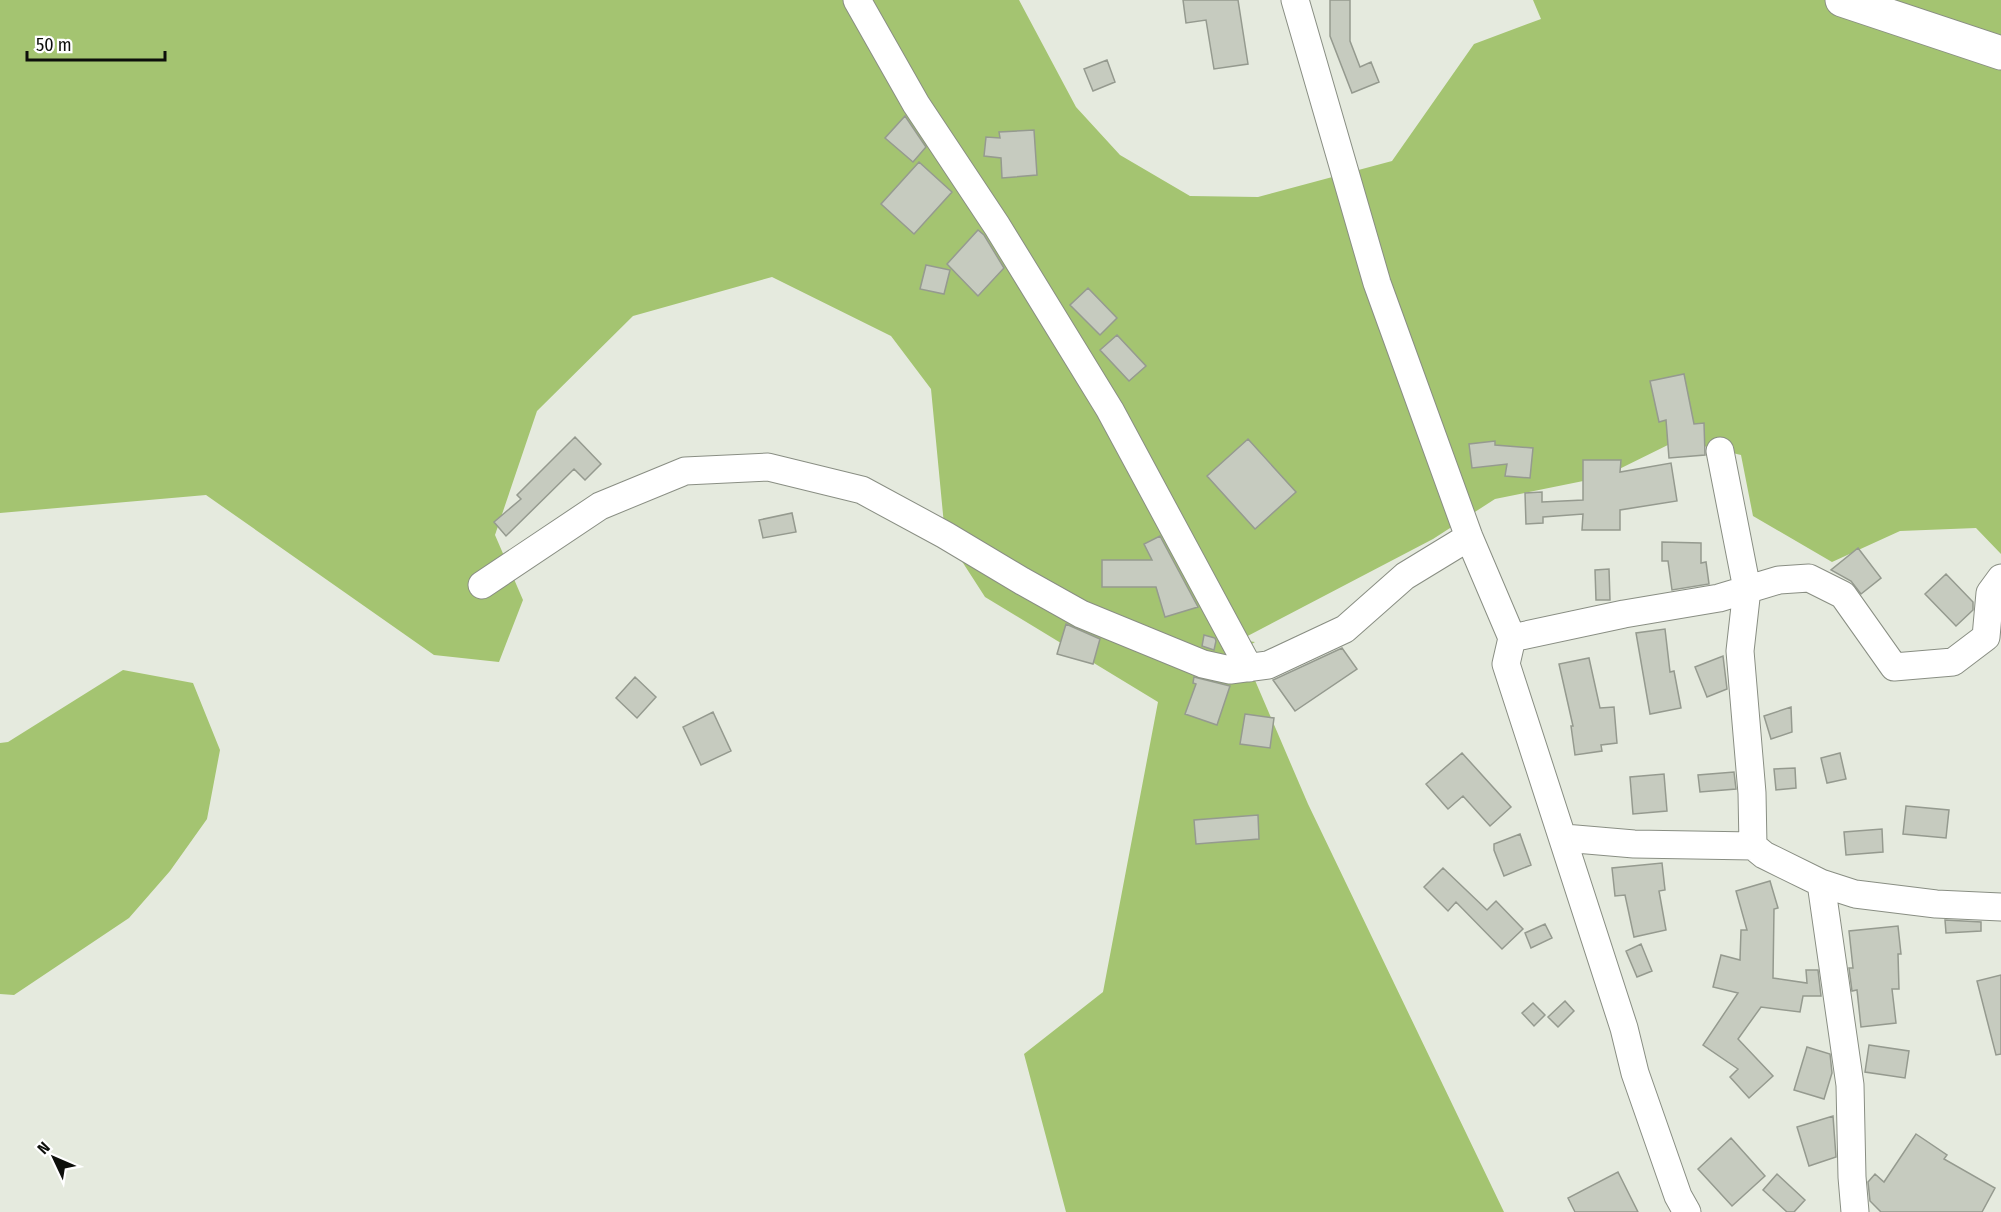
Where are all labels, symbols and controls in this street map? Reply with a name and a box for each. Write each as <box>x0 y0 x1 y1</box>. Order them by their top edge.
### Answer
scale bar <box>27 24 165 62</box>
text: 50 m <box>36 34 72 56</box>
north arrow <box>24 1128 84 1188</box>
text: N <box>33 1138 54 1158</box>

